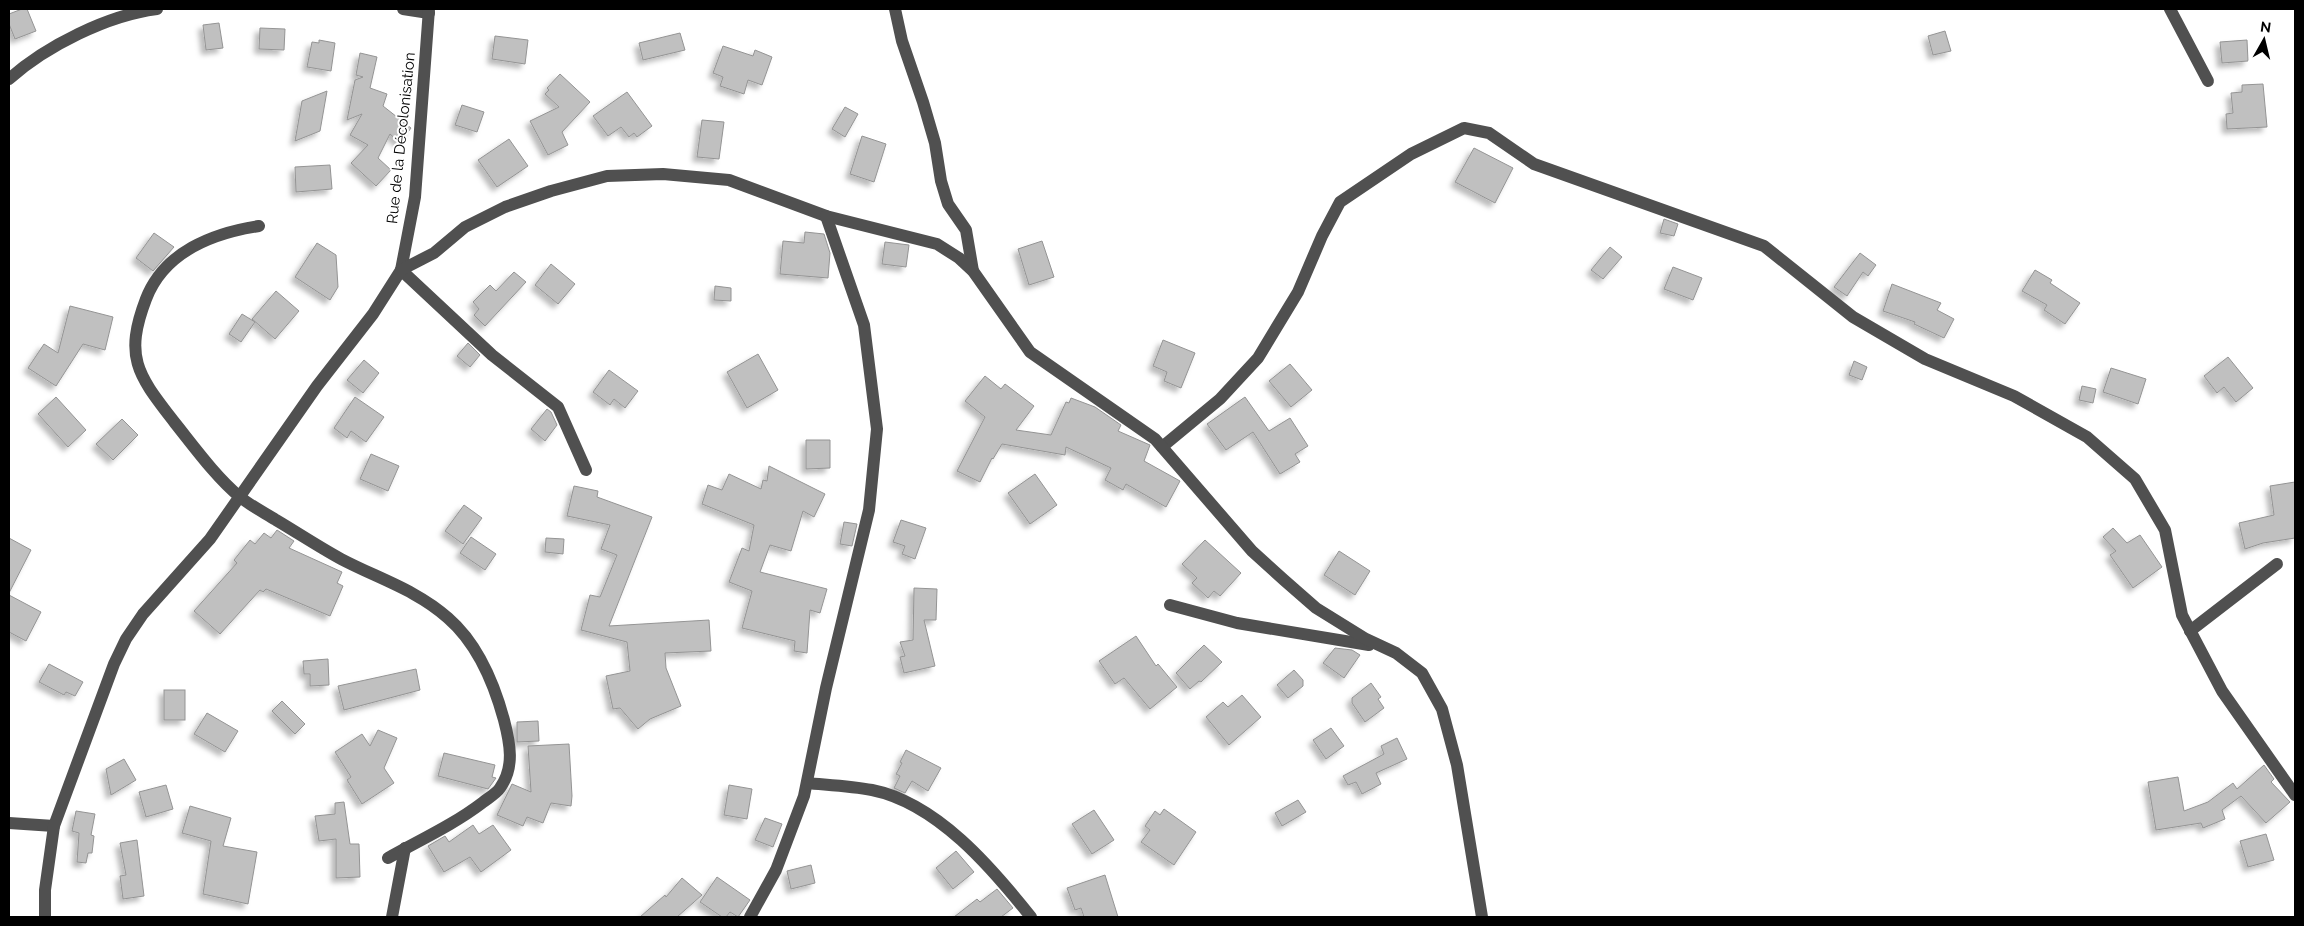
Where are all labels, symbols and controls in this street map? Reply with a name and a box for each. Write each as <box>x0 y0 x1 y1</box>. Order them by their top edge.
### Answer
north arrow <box>2239 15 2289 65</box>
text: N <box>2259 18 2272 36</box>
street label: Rue de la Décolonisation <box>383 51 419 225</box>

